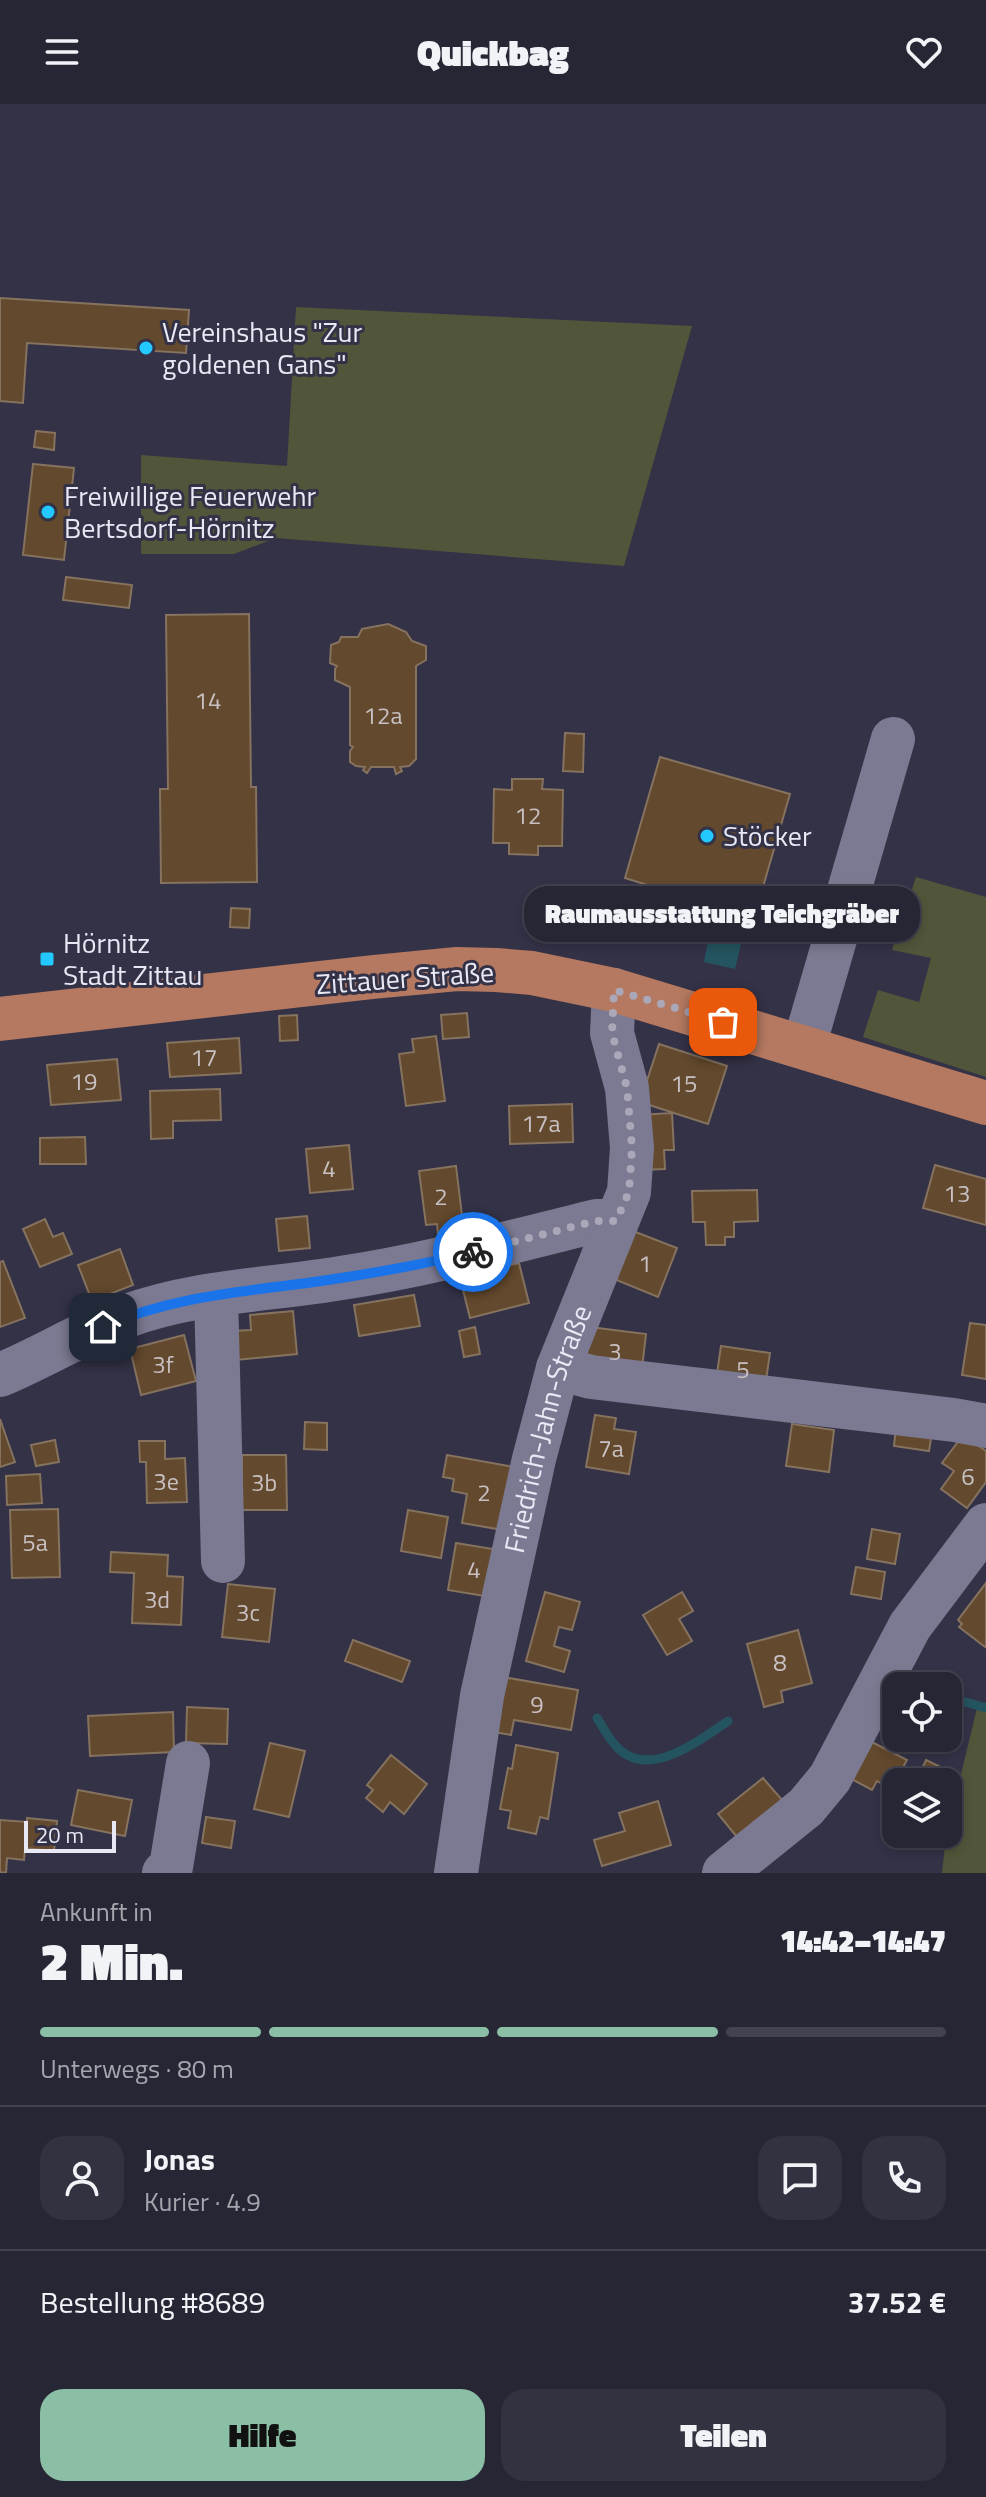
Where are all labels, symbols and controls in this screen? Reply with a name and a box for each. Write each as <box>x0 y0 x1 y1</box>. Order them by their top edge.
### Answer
text: Quickbag <box>417 25 569 80</box>
icon: menu <box>40 30 84 74</box>
icon: heart <box>902 30 946 74</box>
place label: Vereinshaus "Zur goldenen Gans" <box>162 310 362 385</box>
marker: Vereinshaus "Zur goldenen Gans" <box>137 339 155 357</box>
place label: Freiwillige Feuerwehr Bertsdorf-Hörnitz <box>64 474 316 549</box>
marker: Freiwillige Feuerwehr Bertsdorf-Hörnitz <box>39 503 57 521</box>
house number: 14 <box>195 682 221 718</box>
house number: 12a <box>364 697 402 733</box>
house number: 12 <box>515 797 541 833</box>
place label: Stöcker <box>723 814 812 857</box>
marker: Stöcker <box>698 827 716 845</box>
callout: Raumausstattung Teichgräber <box>525 886 921 942</box>
text: Raumausstattung Teichgräber <box>545 894 899 933</box>
place label: Hörnitz Stadt Zittau <box>63 921 202 996</box>
marker: Hörnitz Stadt Zittau <box>38 950 56 968</box>
street label: Zittauer Straße <box>314 950 495 1005</box>
pin <box>689 988 757 1056</box>
icon: bag <box>701 1000 745 1044</box>
house number: 17 <box>191 1039 217 1075</box>
house number: 19 <box>71 1063 97 1099</box>
house number: 15 <box>671 1065 697 1101</box>
house number: 17a <box>522 1105 560 1141</box>
house number: 4 <box>322 1150 336 1186</box>
house number: 13 <box>944 1175 970 1211</box>
house number: 2 <box>434 1178 448 1214</box>
courier <box>433 1212 513 1292</box>
icon: bike <box>451 1230 495 1274</box>
house number: 1 <box>638 1245 652 1281</box>
pin <box>69 1293 137 1361</box>
street label: Friedrich-Jahn-Straße <box>492 1298 602 1557</box>
icon: home <box>81 1305 125 1349</box>
house number: 3 <box>608 1333 622 1369</box>
house number: 3f <box>152 1346 174 1382</box>
house number: 5 <box>736 1351 750 1387</box>
house number: 7a <box>598 1430 624 1466</box>
house number: 6 <box>961 1458 975 1494</box>
house number: 3e <box>153 1463 179 1499</box>
house number: 3b <box>251 1464 277 1500</box>
house number: 2 <box>477 1474 491 1510</box>
house number: 5a <box>22 1524 48 1560</box>
house number: 4 <box>467 1551 481 1587</box>
house number: 3d <box>144 1581 170 1617</box>
house number: 3c <box>236 1594 260 1630</box>
house number: 8 <box>773 1644 787 1680</box>
map controls <box>882 1672 962 1848</box>
button: locate <box>882 1672 962 1752</box>
house number: 9 <box>530 1686 544 1722</box>
button: layers <box>882 1768 962 1848</box>
scale bar <box>24 1817 116 1853</box>
text: 20 m <box>36 1818 84 1852</box>
text: Ankunft in <box>40 1892 153 1931</box>
text: 14:42–14:47 <box>780 1918 946 1964</box>
text: 2 Min. <box>40 1921 184 2000</box>
text: Unterwegs · 80 m <box>40 2049 234 2088</box>
button: person <box>40 2136 124 2220</box>
text: Jonas <box>144 2136 215 2182</box>
button: chat <box>758 2136 842 2220</box>
button: phone <box>862 2136 946 2220</box>
text: Kurier · 4.9 <box>144 2182 261 2221</box>
text: Bestellung #8689 <box>40 2279 265 2325</box>
text: 37.52 € <box>848 2279 946 2325</box>
button: Hilfe <box>40 2389 485 2481</box>
button: Teilen <box>501 2389 946 2481</box>

